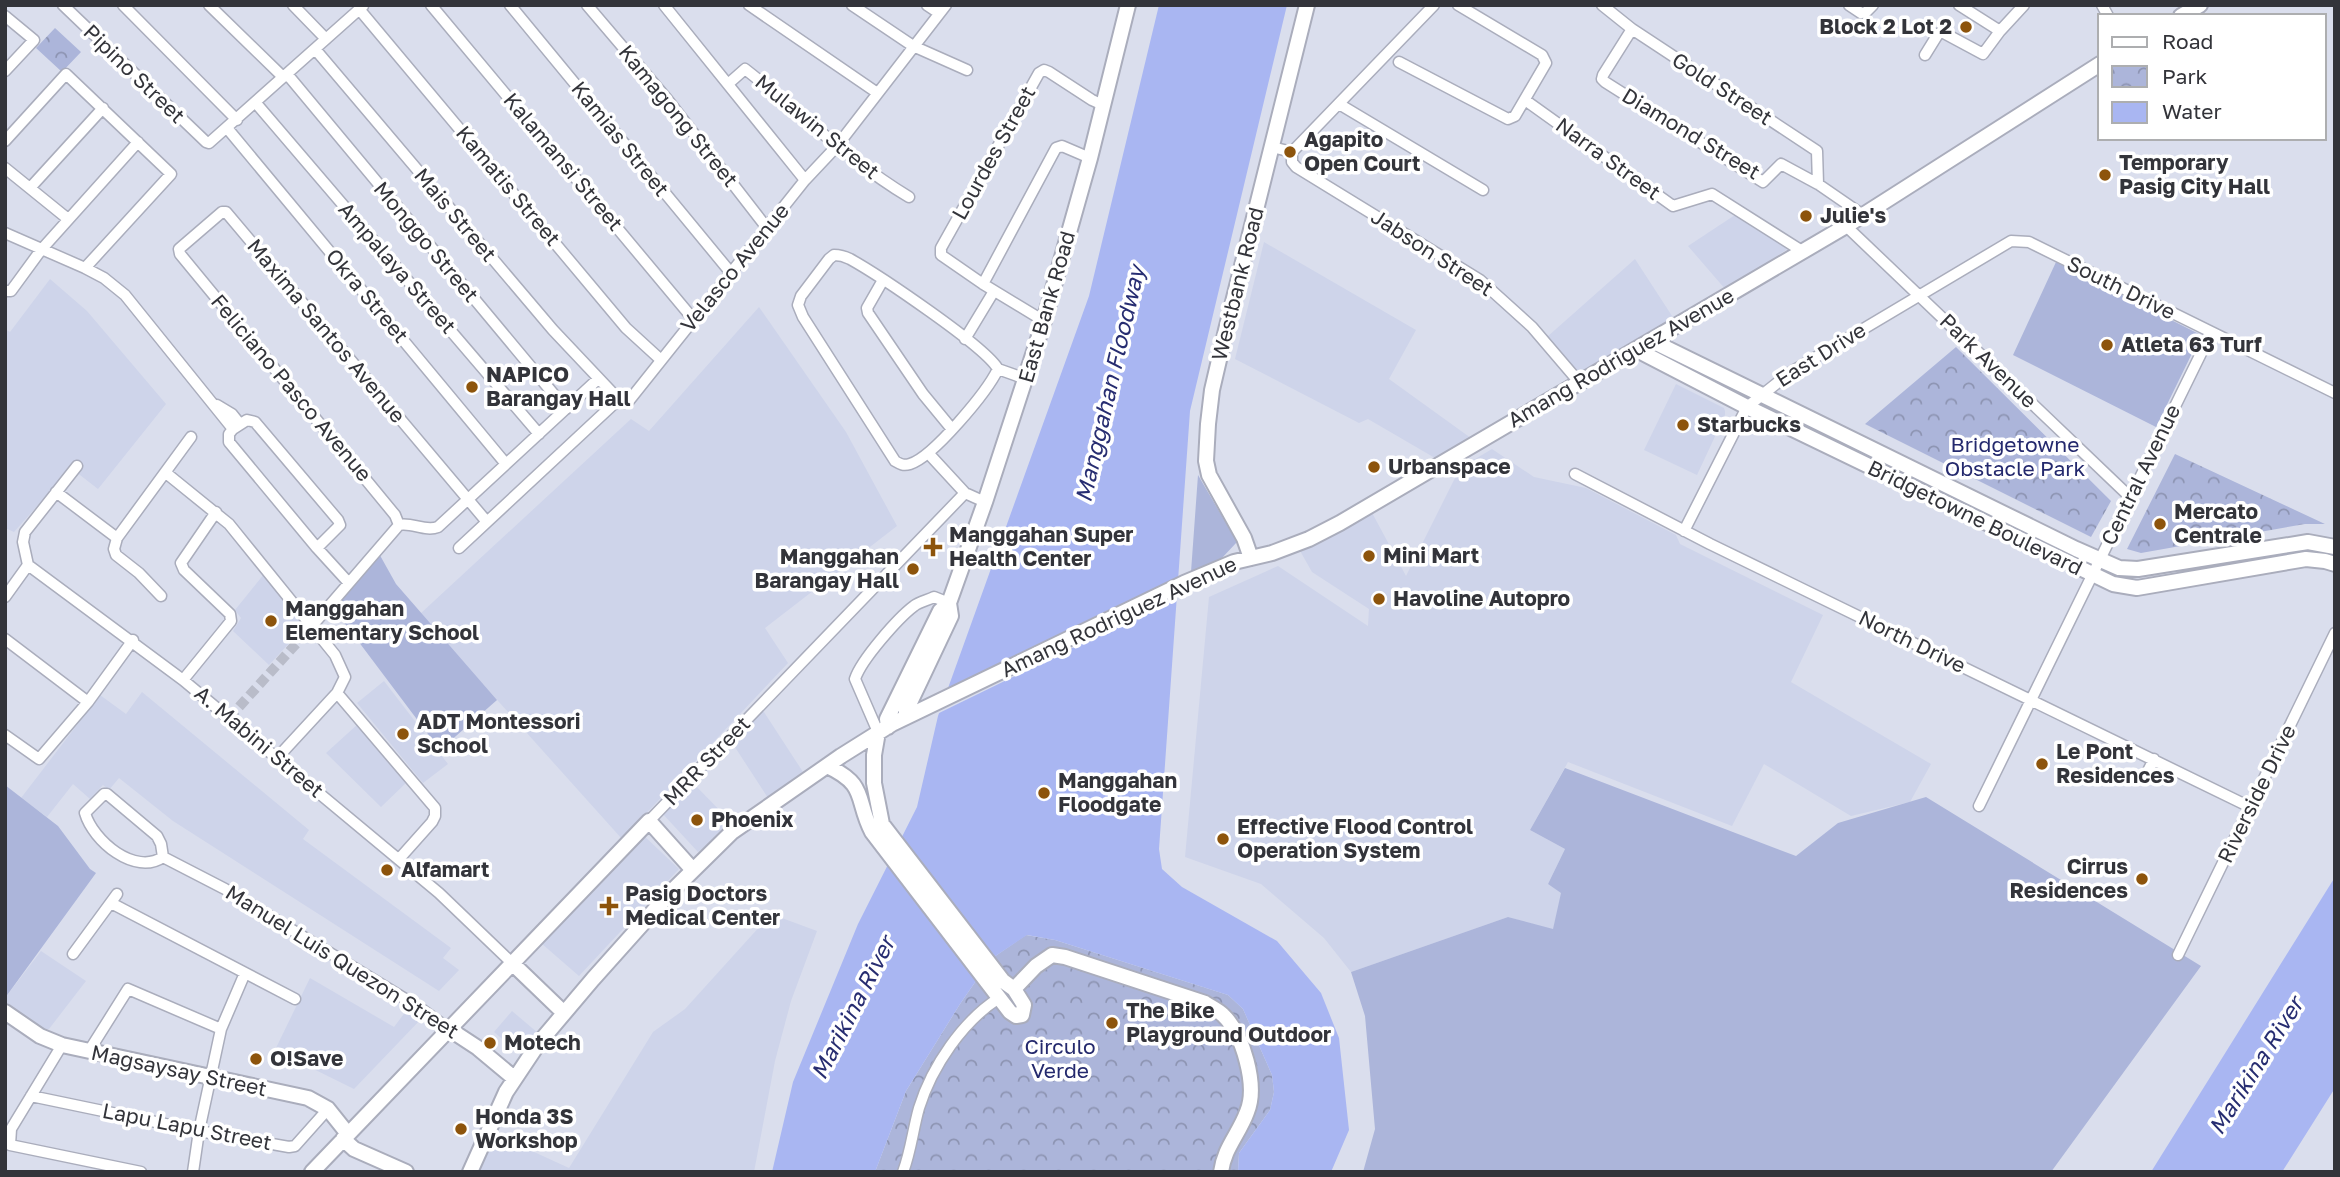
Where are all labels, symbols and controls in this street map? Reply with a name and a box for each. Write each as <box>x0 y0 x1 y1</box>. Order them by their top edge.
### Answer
place label: Block 2 Lot 2 <box>1819 13 1952 39</box>
legend <box>2098 14 2326 140</box>
street label: Pipino Street <box>79 18 191 128</box>
marker: Block 2 Lot 2 <box>1958 19 1974 35</box>
text: Road <box>2162 28 2213 54</box>
street label: Kamagong Street <box>613 39 744 192</box>
street label: Gold Street <box>1668 46 1778 130</box>
text: Park <box>2162 63 2208 89</box>
street label: Mulawin Street <box>750 68 885 184</box>
street label: Kamias Street <box>566 75 675 201</box>
street label: Lourdes Street <box>946 81 1041 224</box>
street label: Diamond Street <box>1618 82 1765 185</box>
street label: Kalamansi Street <box>498 87 629 236</box>
text: Water <box>2162 98 2222 124</box>
street label: Narra Street <box>1551 111 1666 205</box>
street label: Kamatis Street <box>451 120 567 251</box>
place label: Agapito Open Court <box>1304 126 1420 176</box>
marker: Agapito Open Court <box>1282 144 1298 160</box>
place label: Temporary Pasig City Hall <box>2119 149 2270 199</box>
street label: Mais Street <box>409 162 502 266</box>
marker: Temporary Pasig City Hall <box>2097 167 2113 183</box>
street label: Monggo Street <box>369 176 485 307</box>
street label: Ampalaya Street <box>333 196 462 339</box>
street label: Velasco Avenue <box>674 198 794 337</box>
place label: Julie's <box>1820 202 1886 228</box>
street label: Jabson Street <box>1367 203 1499 301</box>
street label: Westbank Road <box>1205 204 1269 363</box>
marker: Julie's <box>1798 208 1814 224</box>
street label: East Bank Road <box>1012 228 1080 386</box>
street label: Maxima Santos Avenue <box>242 233 411 428</box>
street label: Okra Street <box>321 243 415 348</box>
street label: South Drive <box>2063 250 2180 325</box>
water label: Manggahan Floodway <box>1068 260 1151 505</box>
street label: Amang Rodriguez Avenue <box>1503 282 1738 433</box>
street label: Feliciano Pasco Avenue <box>206 288 378 486</box>
street label: Park Avenue <box>1935 308 2043 413</box>
street label: East Drive <box>1771 316 1870 392</box>
place label: Atleta 63 Turf <box>2121 331 2262 357</box>
marker: Atleta 63 Turf <box>2099 337 2115 353</box>
place label: NAPICO Barangay Hall <box>486 361 631 411</box>
marker: NAPICO Barangay Hall <box>464 379 480 395</box>
street label: Central Avenue <box>2095 400 2185 549</box>
place label: Starbucks <box>1697 411 1801 437</box>
marker: Starbucks <box>1675 417 1691 433</box>
park label: Bridgetowne Obstacle Park <box>1945 431 2085 481</box>
place label: Urbanspace <box>1388 453 1511 479</box>
street label: Bridgetowne Boulevard <box>1864 454 2087 580</box>
marker: Urbanspace <box>1366 459 1382 475</box>
place label: Mercato Centrale <box>2174 498 2262 548</box>
marker: Mercato Centrale <box>2152 516 2168 532</box>
place label: Manggahan Super Health Center <box>949 521 1133 571</box>
marker: Manggahan Super Health Center <box>923 537 943 557</box>
place label: Mini Mart <box>1383 542 1479 568</box>
place label: Manggahan Barangay Hall <box>754 543 899 593</box>
marker: Mini Mart <box>1361 548 1377 564</box>
street label: Amang Rodriguez Avenue <box>997 550 1240 682</box>
marker: Manggahan Barangay Hall <box>905 561 921 577</box>
place label: Havoline Autopro <box>1393 585 1570 611</box>
marker: Havoline Autopro <box>1371 591 1387 607</box>
place label: Manggahan Elementary School <box>285 595 479 645</box>
street label: North Drive <box>1855 604 1970 678</box>
marker: Manggahan Elementary School <box>263 613 279 629</box>
street label: A. Mabini Street <box>190 680 329 803</box>
place label: ADT Montessori School <box>417 708 580 758</box>
street label: MRR Street <box>657 710 755 810</box>
street label: Riverside Drive <box>2211 720 2301 867</box>
marker: ADT Montessori School <box>395 726 411 742</box>
place label: Le Pont Residences <box>2056 738 2175 788</box>
marker: Le Pont Residences <box>2034 756 2050 772</box>
place label: Manggahan Floodgate <box>1058 767 1177 817</box>
marker: Manggahan Floodgate <box>1036 785 1052 801</box>
place label: Phoenix <box>711 806 793 832</box>
marker: Phoenix <box>689 812 705 828</box>
place label: Effective Flood Control Operation System <box>1237 813 1473 863</box>
marker: Effective Flood Control Operation System <box>1215 831 1231 847</box>
place label: Cirrus Residences <box>2010 853 2128 903</box>
place label: Alfamart <box>401 856 489 882</box>
marker: Alfamart <box>379 862 395 878</box>
marker: Cirrus Residences <box>2134 871 2150 887</box>
street label: Manuel Luis Quezon Street <box>221 879 464 1044</box>
place label: Pasig Doctors Medical Center <box>625 880 780 930</box>
marker: Pasig Doctors Medical Center <box>599 896 619 916</box>
water label: Marikina River <box>804 929 901 1084</box>
water label: Marikina River <box>2202 989 2310 1139</box>
place label: The Bike Playground Outdoor <box>1126 997 1331 1047</box>
marker: The Bike Playground Outdoor <box>1104 1015 1120 1031</box>
place label: Motech <box>504 1029 581 1055</box>
park label: Circulo Verde <box>1024 1033 1096 1083</box>
marker: Motech <box>482 1035 498 1051</box>
street label: Magsaysay Street <box>89 1039 269 1101</box>
place label: O!Save <box>270 1045 343 1071</box>
marker: O!Save <box>248 1051 264 1067</box>
street label: Lapu Lapu Street <box>100 1097 274 1155</box>
place label: Honda 3S Workshop <box>475 1103 578 1153</box>
marker: Honda 3S Workshop <box>453 1121 469 1137</box>

